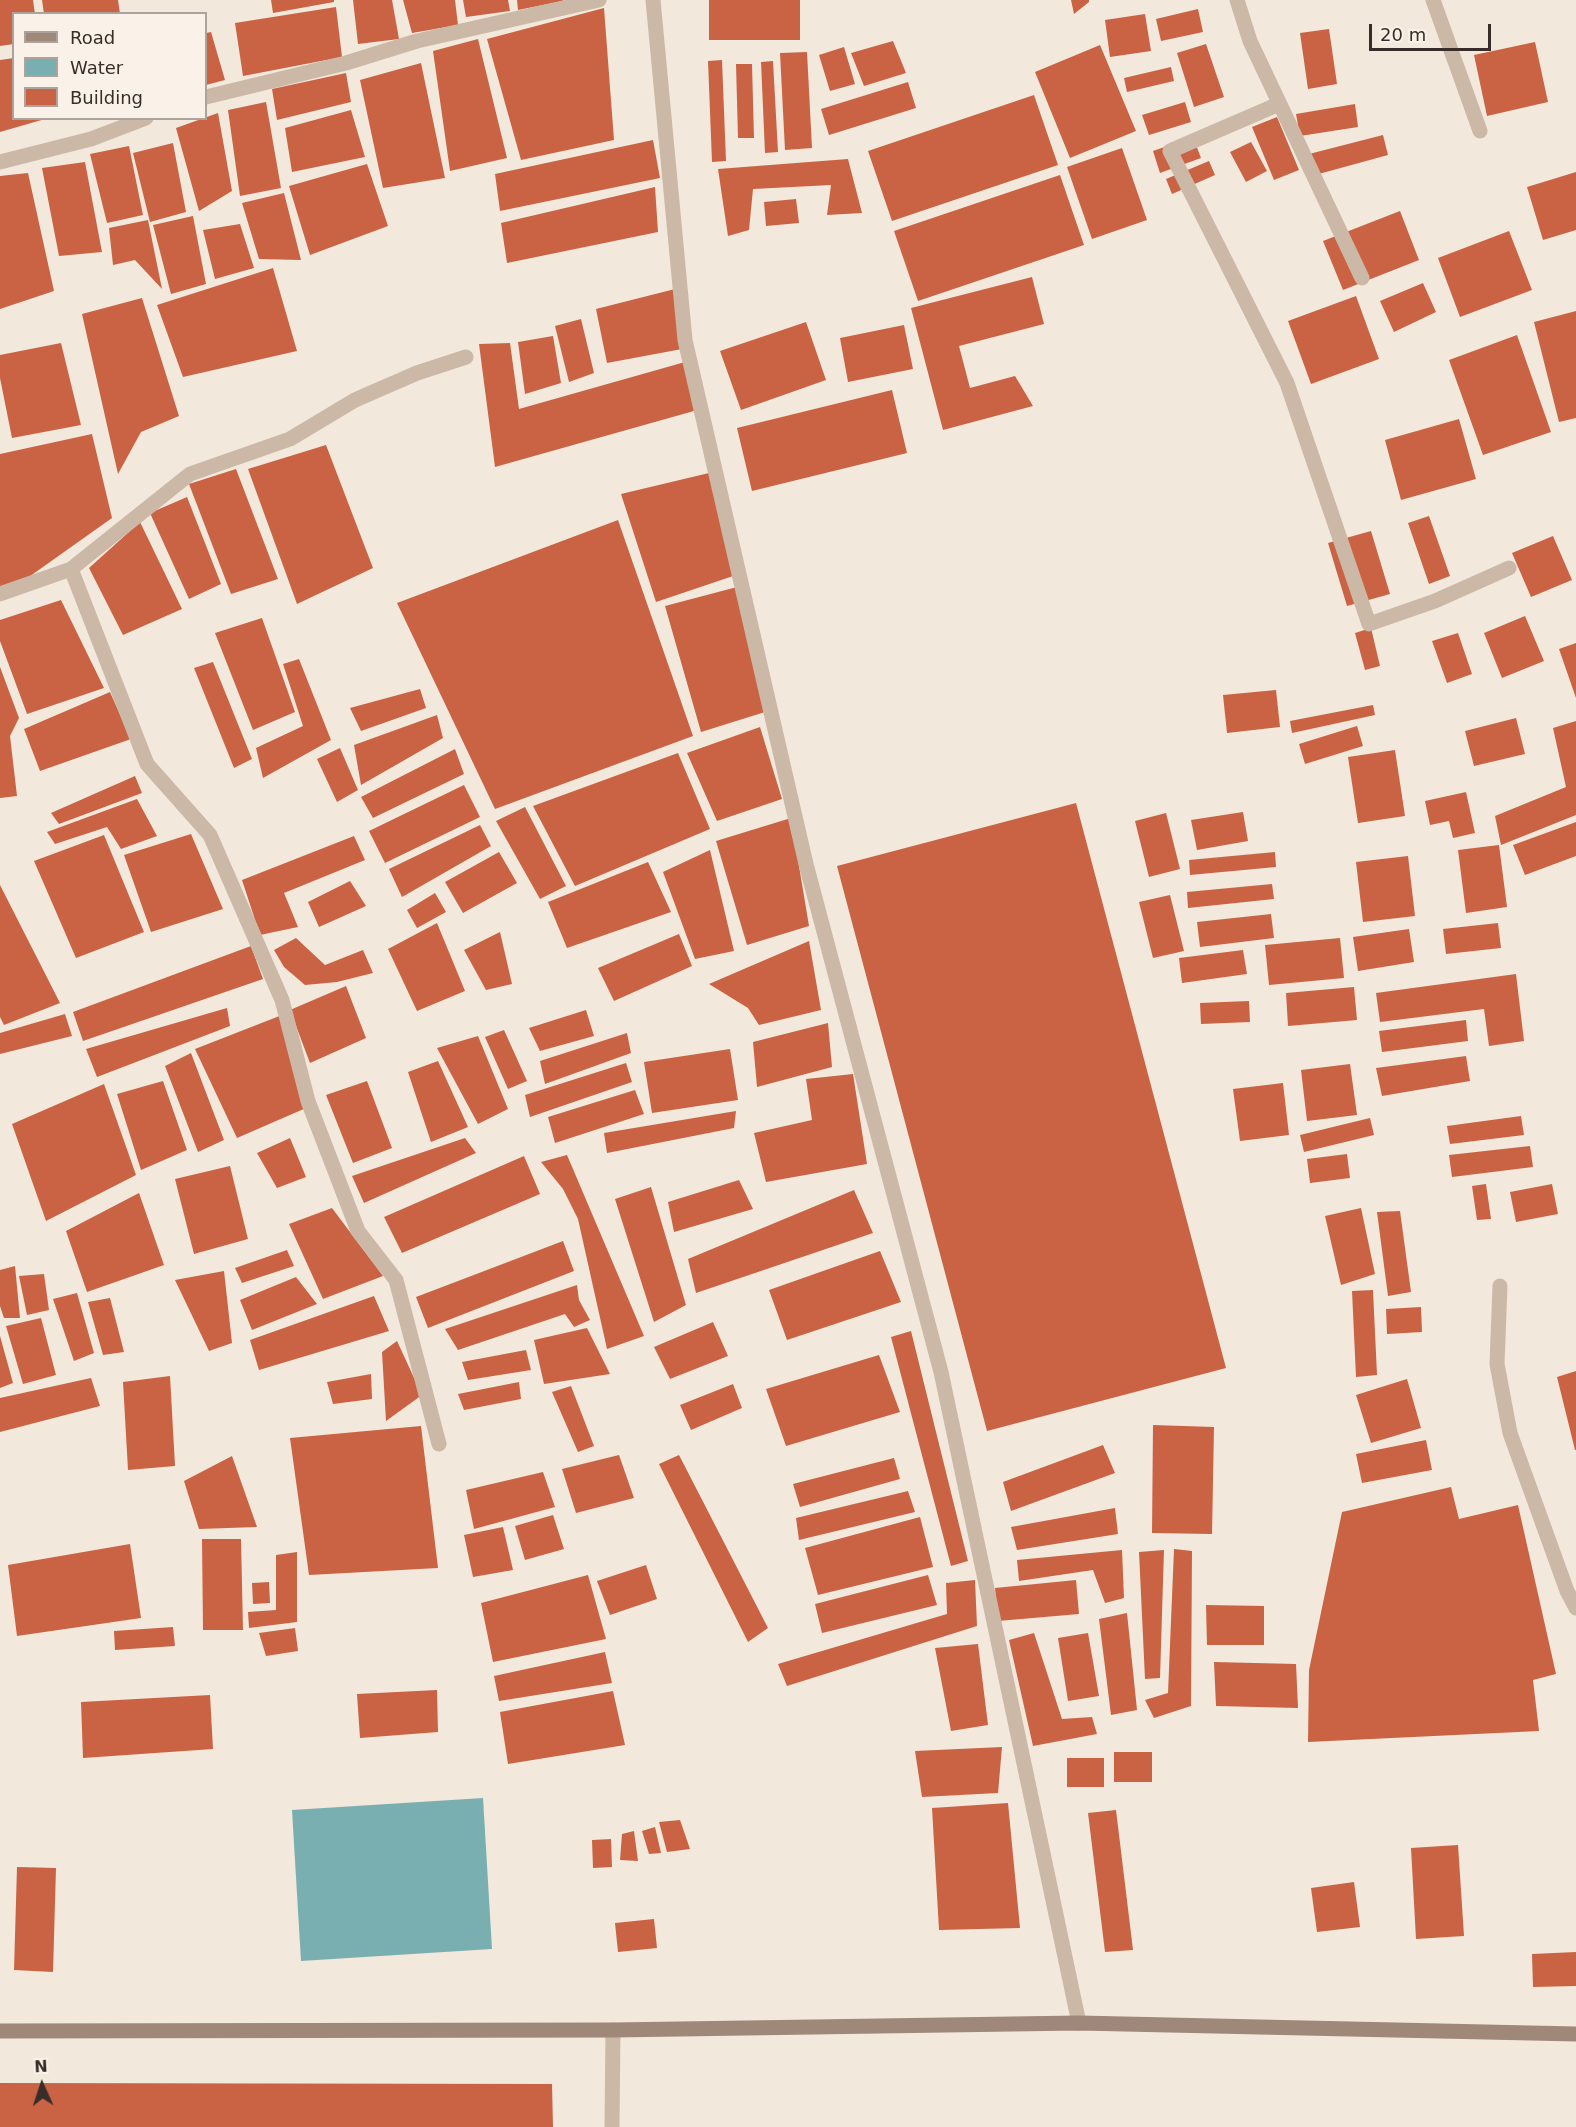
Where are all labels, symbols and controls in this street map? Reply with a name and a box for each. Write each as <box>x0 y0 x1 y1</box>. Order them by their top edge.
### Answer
legend <box>12 12 207 120</box>
scale bar <box>1372 12 1494 50</box>
text: 20 m <box>1380 24 1426 45</box>
text: Road <box>70 27 115 48</box>
text: Water <box>70 57 123 78</box>
text: Building <box>70 87 143 108</box>
north arrow <box>12 2055 72 2115</box>
text: N <box>34 2057 48 2076</box>

